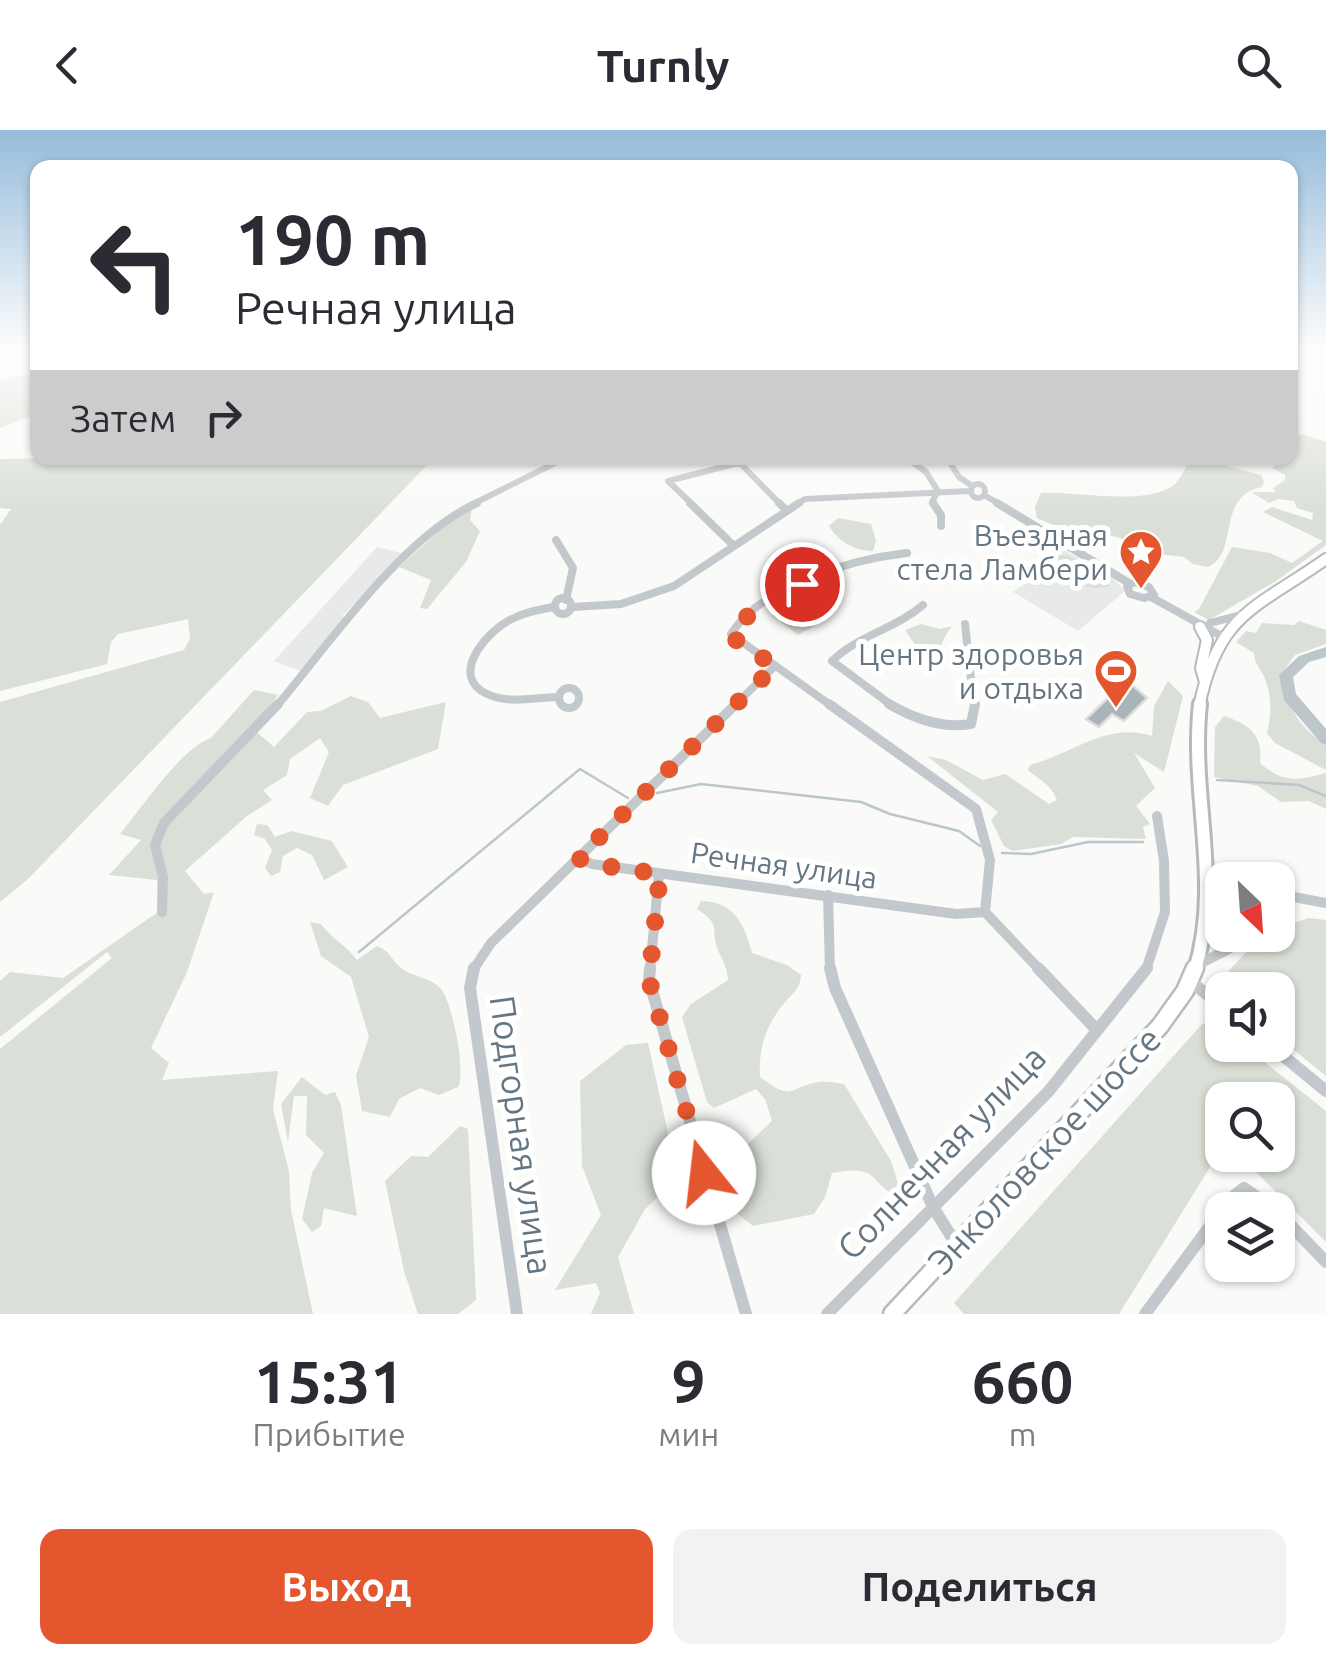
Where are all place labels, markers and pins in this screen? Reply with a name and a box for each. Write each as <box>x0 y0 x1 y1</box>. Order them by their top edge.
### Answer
place label: Въездная стела Ламбери <box>897 518 1108 586</box>
place icon: Въездная стела Ламбери <box>1118 529 1164 590</box>
pin <box>760 542 845 627</box>
place label: Центр здоровья и отдыха <box>858 637 1084 705</box>
sports icon: Центр здоровья и отдыха <box>1093 648 1139 709</box>

